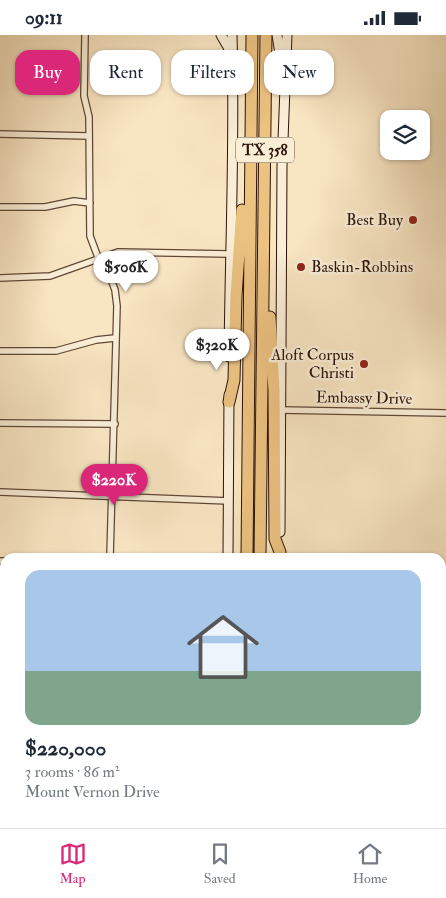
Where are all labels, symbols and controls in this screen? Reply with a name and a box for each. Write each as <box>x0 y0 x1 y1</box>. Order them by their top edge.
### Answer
text: 09:11 <box>25 6 63 30</box>
chip: Buy <box>15 50 80 95</box>
chip: Rent <box>90 50 161 95</box>
chip: Filters <box>171 50 254 95</box>
chip: New <box>264 50 334 95</box>
map controls <box>380 110 430 160</box>
button: layers <box>380 110 430 160</box>
road number: TX 358 <box>236 137 294 163</box>
place label: Best Buy <box>346 210 404 230</box>
marker: Best Buy <box>407 214 419 226</box>
pin: $506K <box>91 251 161 293</box>
text: $506K <box>104 257 148 277</box>
place label: Baskin-Robbins <box>311 257 413 277</box>
marker: Baskin-Robbins <box>295 261 307 273</box>
pin: $320K <box>182 329 252 371</box>
text: $320K <box>196 335 238 355</box>
place label: Aloft Corpus Christi <box>270 345 354 383</box>
marker: Aloft Corpus Christi <box>358 358 370 370</box>
street label: Embassy Drive <box>316 387 413 409</box>
pin: $220K <box>79 463 149 506</box>
text: $220K <box>92 470 136 490</box>
icon: home <box>178 602 268 692</box>
text: $220,000 <box>25 735 106 762</box>
text: 3 rooms · 86 m² <box>25 762 119 782</box>
text: Mount Vernon Drive <box>25 782 160 802</box>
tab: Map <box>59 840 87 887</box>
tab: Saved <box>204 840 236 887</box>
tab: Home <box>353 840 387 887</box>

